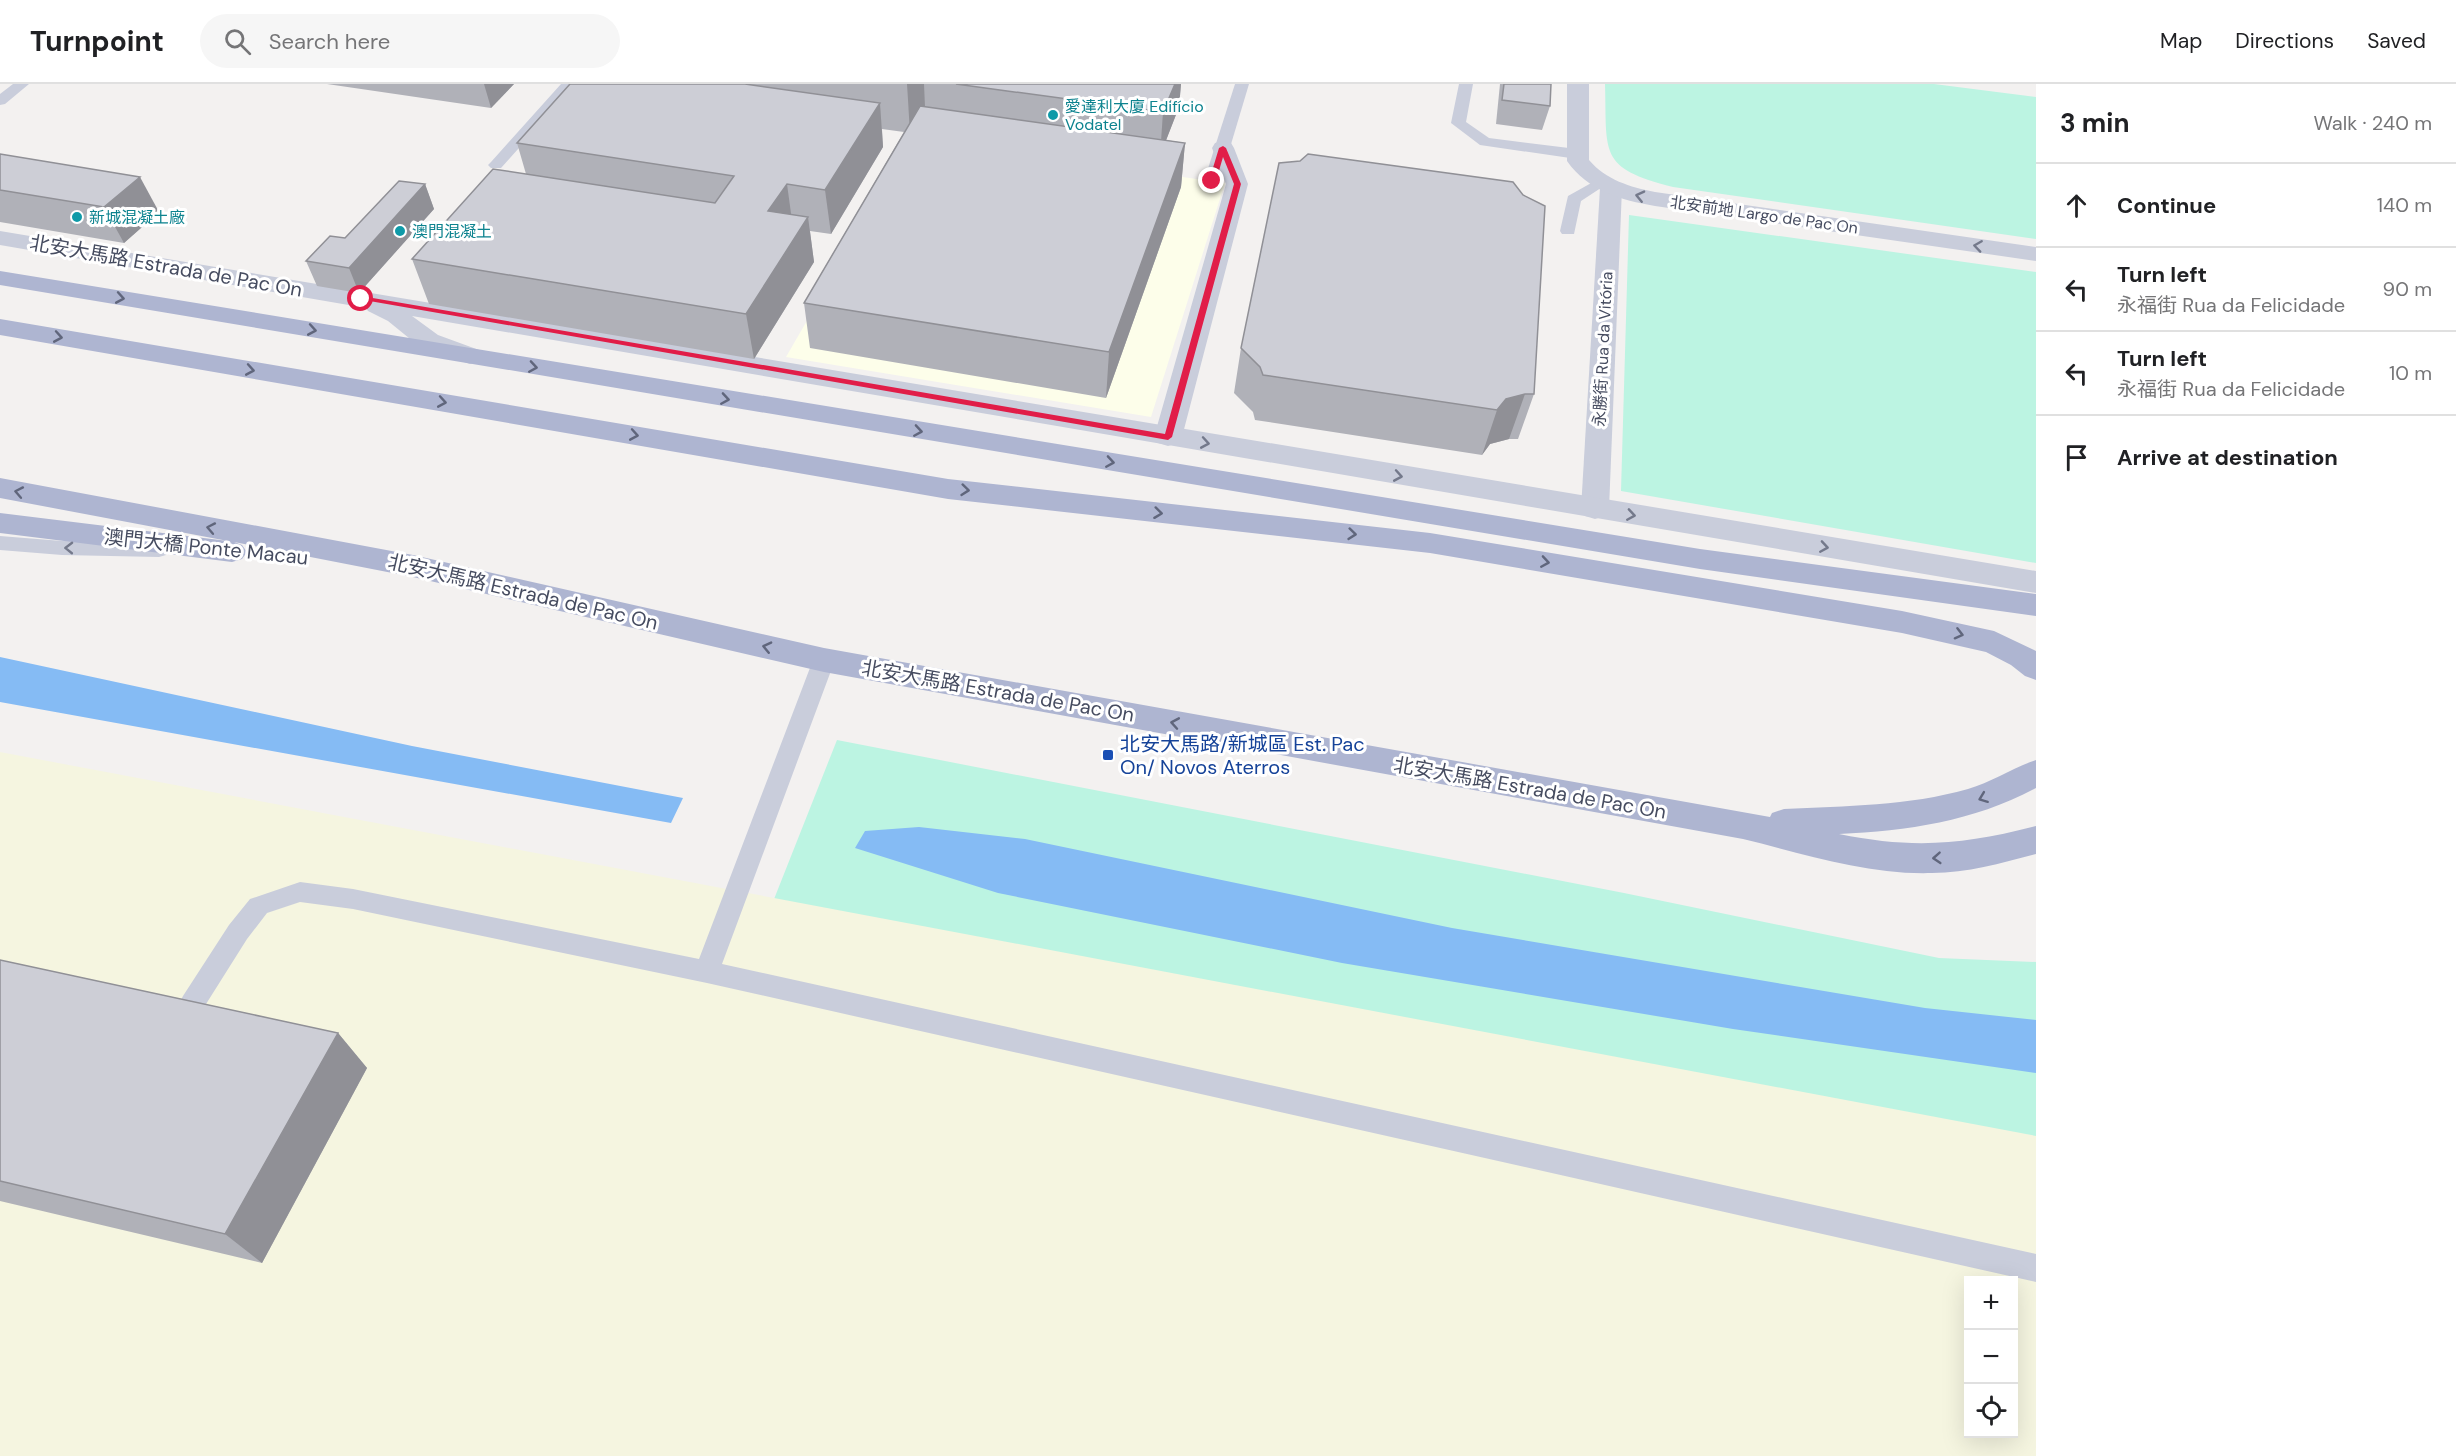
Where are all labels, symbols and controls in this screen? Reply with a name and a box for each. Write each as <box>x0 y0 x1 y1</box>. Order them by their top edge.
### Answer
search box <box>200 14 620 68</box>
text: Turnpoint <box>30 23 164 60</box>
icon: search <box>221 25 254 58</box>
text: Search here <box>269 27 390 56</box>
text: Map <box>2160 27 2202 55</box>
text: Directions <box>2235 27 2334 55</box>
text: Saved <box>2367 27 2426 55</box>
place label: 愛達利大廈 Edifício Vodatel <box>1065 96 1204 135</box>
text: 3 min <box>2060 106 2129 140</box>
marker: 愛達利大廈 Edifício Vodatel <box>1046 108 1060 122</box>
text: Walk · 240 m <box>2313 110 2432 136</box>
route end <box>1198 167 1224 193</box>
icon: ahead <box>2060 189 2093 222</box>
one-way arrow <box>1635 190 1645 203</box>
street label: 北安前地 Largo de Pac On <box>1669 191 1859 239</box>
text: Continue <box>2117 191 2216 220</box>
text: 140 m <box>2377 192 2432 218</box>
place label: 新城混凝土廠 <box>89 207 185 228</box>
marker: 新城混凝土廠 <box>70 210 84 224</box>
place label: 澳門混凝土 <box>412 221 492 242</box>
marker: 澳門混凝土 <box>393 224 407 238</box>
street label: 北安大馬路 Estrada de Pac On <box>28 229 304 303</box>
one-way arrow <box>1973 241 1983 253</box>
text: Turn left <box>2117 260 2207 289</box>
street label: 永勝街 Rua da Vitória <box>1588 271 1618 427</box>
icon: left <box>2060 273 2093 306</box>
text: 90 m <box>2383 276 2432 302</box>
route start <box>347 285 373 311</box>
one-way arrow <box>115 292 124 304</box>
text: 永福街 Rua da Felicidade <box>2117 292 2345 318</box>
one-way arrow <box>308 324 317 336</box>
one-way arrow <box>52 330 62 343</box>
text: Turn left <box>2117 344 2207 373</box>
icon: left <box>2060 357 2093 390</box>
text: 10 m <box>2389 360 2432 386</box>
one-way arrow <box>528 361 538 373</box>
one-way arrow <box>245 363 255 375</box>
text: 永福街 Rua da Felicidade <box>2117 376 2345 402</box>
one-way arrow <box>720 392 730 405</box>
one-way arrow <box>437 395 447 408</box>
one-way arrow <box>913 424 922 436</box>
one-way arrow <box>630 428 639 440</box>
one-way arrow <box>1201 437 1210 449</box>
icon: arrive <box>2060 441 2093 474</box>
text: Arrive at destination <box>2117 443 2338 472</box>
one-way arrow <box>1106 456 1115 468</box>
one-way arrow <box>1392 469 1402 482</box>
one-way arrow <box>960 484 969 496</box>
one-way arrow <box>15 486 25 499</box>
one-way arrow <box>1154 506 1163 518</box>
one-way arrow <box>1626 508 1636 521</box>
one-way arrow <box>206 522 216 535</box>
street label: 澳門大橋 Ponte Macau <box>103 523 309 571</box>
one-way arrow <box>1348 528 1357 540</box>
one-way arrow <box>1818 540 1828 553</box>
one-way arrow <box>64 542 73 554</box>
street label: 北安大馬路 Estrada de Pac On <box>386 548 660 636</box>
one-way arrow <box>1540 555 1550 568</box>
one-way arrow <box>1954 626 1964 639</box>
one-way arrow <box>762 641 772 654</box>
street label: 北安大馬路 Estrada de Pac On <box>860 654 1136 728</box>
one-way arrow <box>1170 717 1180 730</box>
place label: 北安大馬路/新城區 Est. Pac On/ Novos Aterros <box>1120 731 1365 780</box>
marker: 北安大馬路/新城區 Est. Pac On/ Novos Aterros <box>1101 748 1115 762</box>
street label: 北安大馬路 Estrada de Pac On <box>1392 751 1668 825</box>
one-way arrow <box>1979 791 1989 804</box>
one-way arrow <box>1933 852 1942 865</box>
map controls <box>1964 1276 2018 1438</box>
button: + <box>1964 1276 2018 1330</box>
button: − <box>1964 1330 2018 1384</box>
button: locate <box>1964 1384 2018 1438</box>

